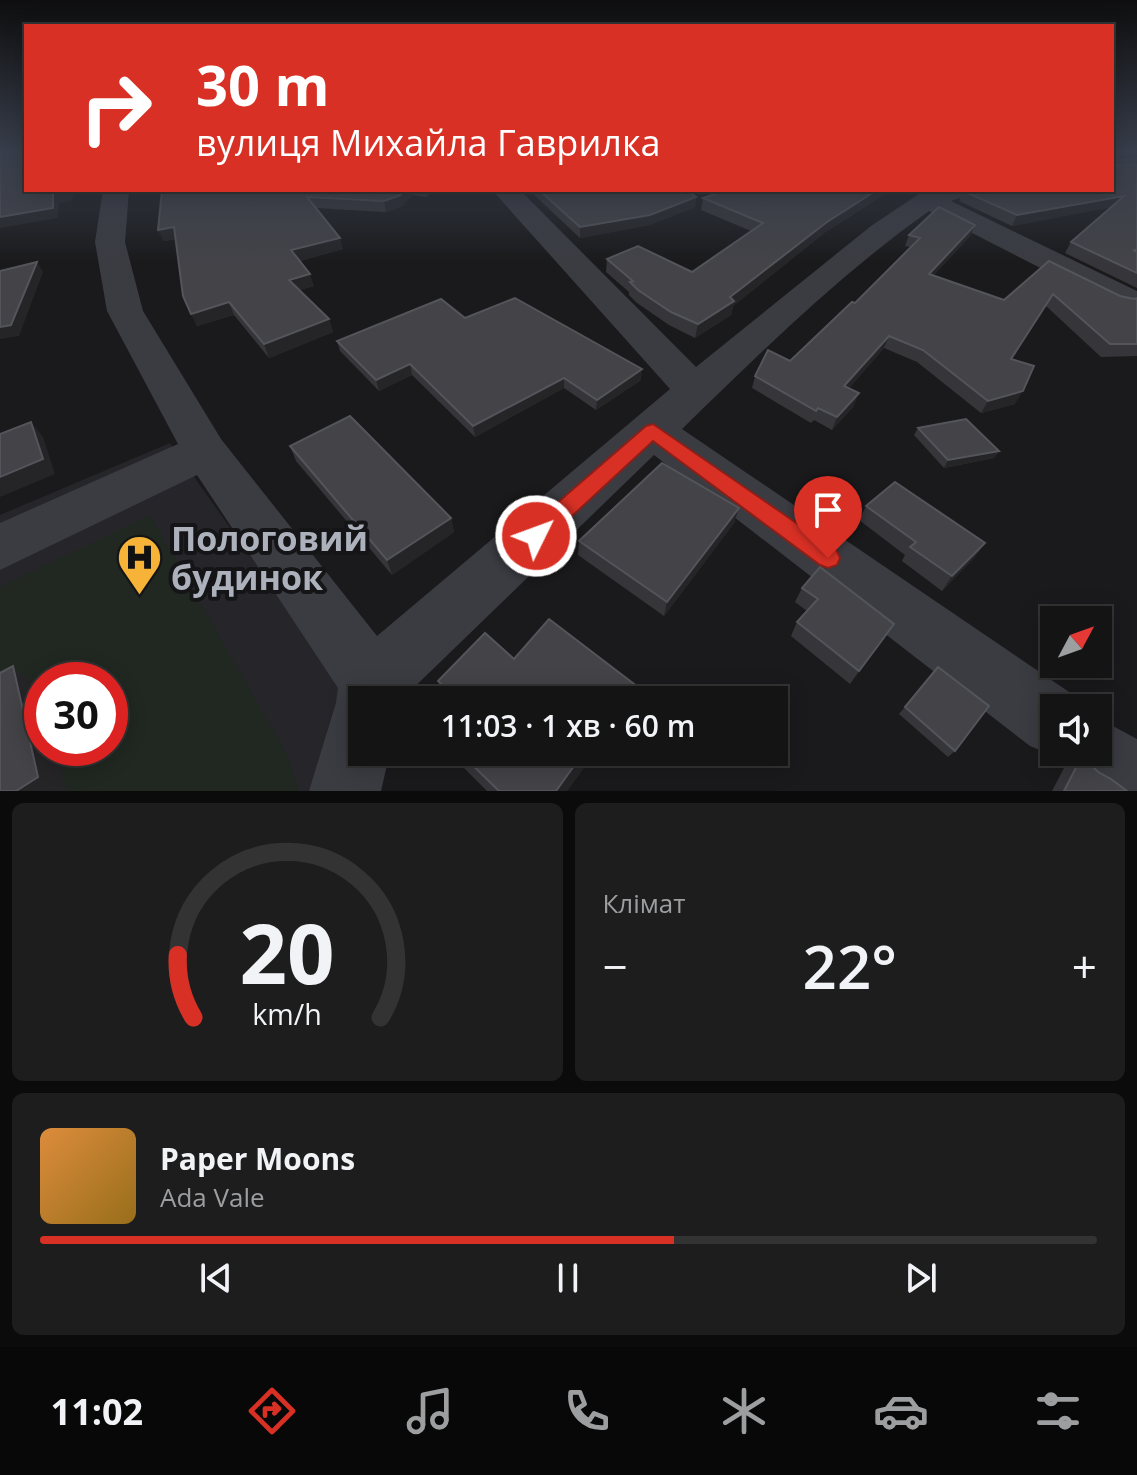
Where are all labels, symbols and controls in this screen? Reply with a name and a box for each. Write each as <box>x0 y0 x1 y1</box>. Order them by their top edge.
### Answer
text: 30 m <box>196 46 330 122</box>
icon: right <box>64 56 168 160</box>
text: вулиця Михайла Гаврилка <box>196 118 660 167</box>
pin <box>794 476 862 558</box>
icon: arrive <box>806 488 850 532</box>
position arrow <box>494 494 578 578</box>
place label: Пологовий будинок <box>171 515 368 600</box>
hospital icon: Пологовий будинок <box>116 534 164 597</box>
north arrow <box>1040 606 1112 678</box>
map controls <box>1040 606 1112 766</box>
speed limit sign: 30 <box>24 662 128 766</box>
button: sound <box>1040 694 1112 766</box>
text: 11:03 · 1 хв · 60 m <box>441 705 695 746</box>
text: Клімат <box>603 885 686 921</box>
text: 20 <box>240 895 335 1008</box>
text: 22° <box>803 925 897 1007</box>
text: − <box>603 936 628 996</box>
text: + <box>1072 936 1097 996</box>
text: km/h <box>253 994 322 1033</box>
text: Paper Moons <box>160 1138 355 1179</box>
text: Ada Vale <box>160 1179 265 1215</box>
icon: previous <box>194 1256 238 1300</box>
icon: pause <box>546 1256 590 1300</box>
icon: next <box>899 1256 943 1300</box>
icon: directions <box>244 1383 300 1439</box>
icon: music <box>402 1383 458 1439</box>
icon: phone <box>559 1383 615 1439</box>
icon: climate <box>716 1383 772 1439</box>
icon: car <box>873 1383 929 1439</box>
icon: filters <box>1030 1383 1086 1439</box>
text: 11:02 <box>51 1387 143 1436</box>

